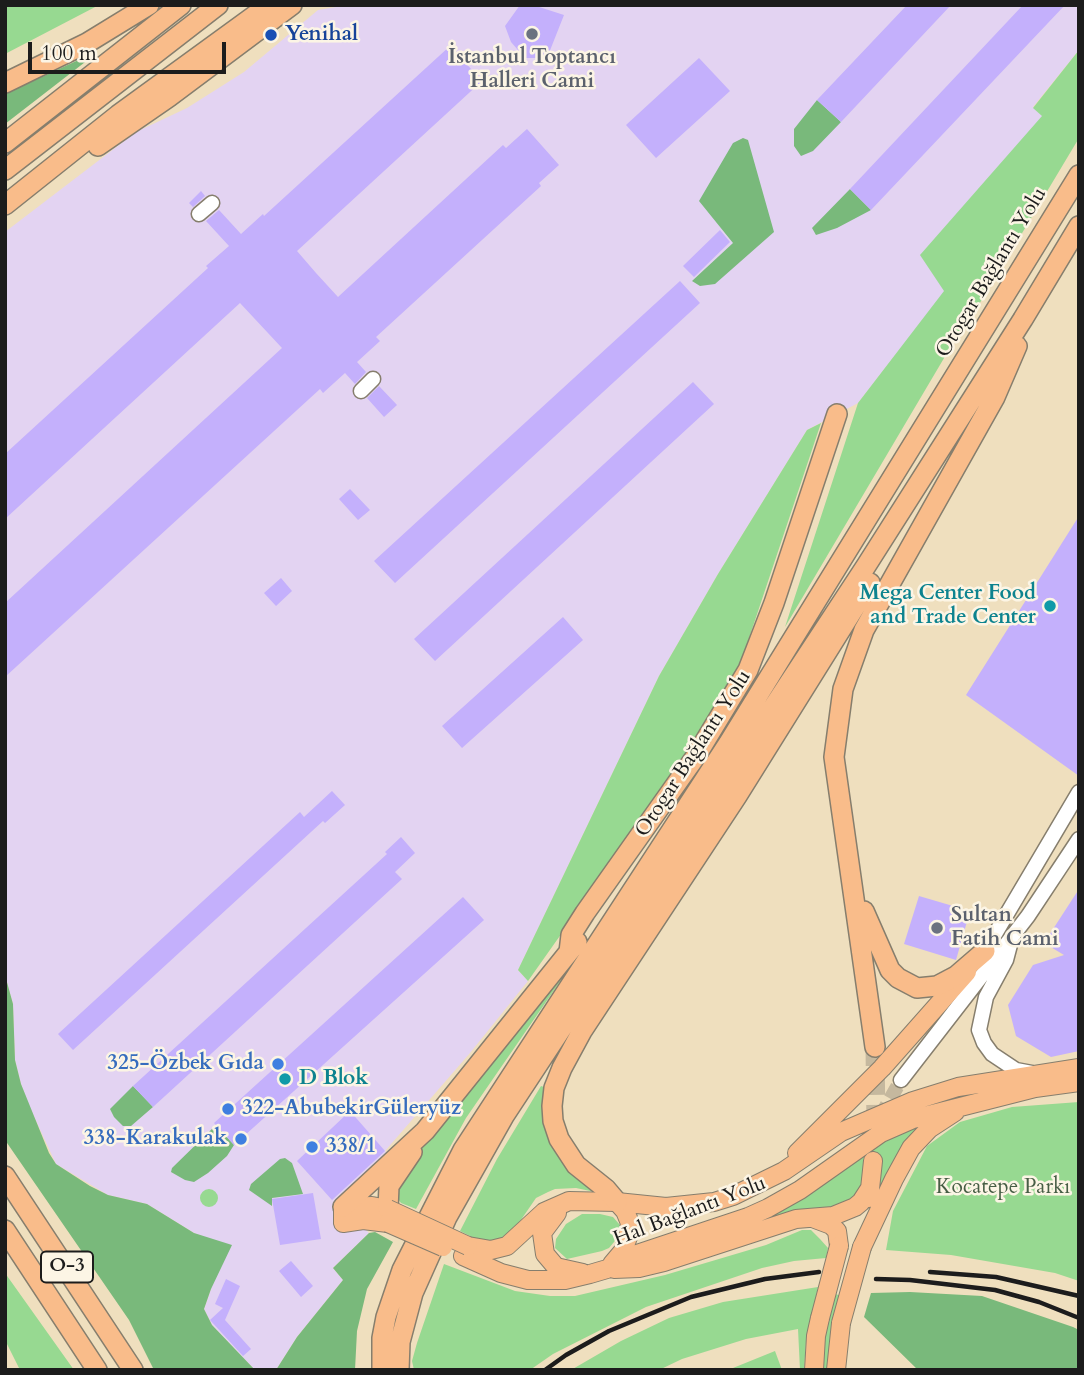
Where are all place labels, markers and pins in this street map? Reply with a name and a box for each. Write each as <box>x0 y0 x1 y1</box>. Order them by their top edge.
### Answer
place label: Yenihal <box>285 22 358 48</box>
marker: İstanbul Toptancı Halleri Cami <box>524 26 540 42</box>
marker: Yenihal <box>263 27 279 43</box>
place label: İstanbul Toptancı Halleri Cami <box>448 45 616 95</box>
place label: Mega Center Food and Trade Center <box>860 581 1036 631</box>
marker: Mega Center Food and Trade Center <box>1042 598 1058 614</box>
place label: Sultan Fatih Cami <box>951 903 1059 953</box>
marker: Sultan Fatih Cami <box>929 920 945 936</box>
place label: 325-Özbek Gıda <box>107 1051 264 1077</box>
marker: 325-Özbek Gıda <box>270 1056 286 1072</box>
place label: D Blok <box>299 1066 368 1092</box>
marker: D Blok <box>277 1071 293 1087</box>
place label: 322-AbubekirGüleryüz <box>242 1096 461 1122</box>
marker: 322-AbubekirGüleryüz <box>220 1101 236 1117</box>
place label: 338-Karakulak <box>83 1126 227 1152</box>
marker: 338-Karakulak <box>233 1131 249 1147</box>
place label: 338/1 <box>326 1134 376 1160</box>
marker: 338/1 <box>304 1139 320 1155</box>

